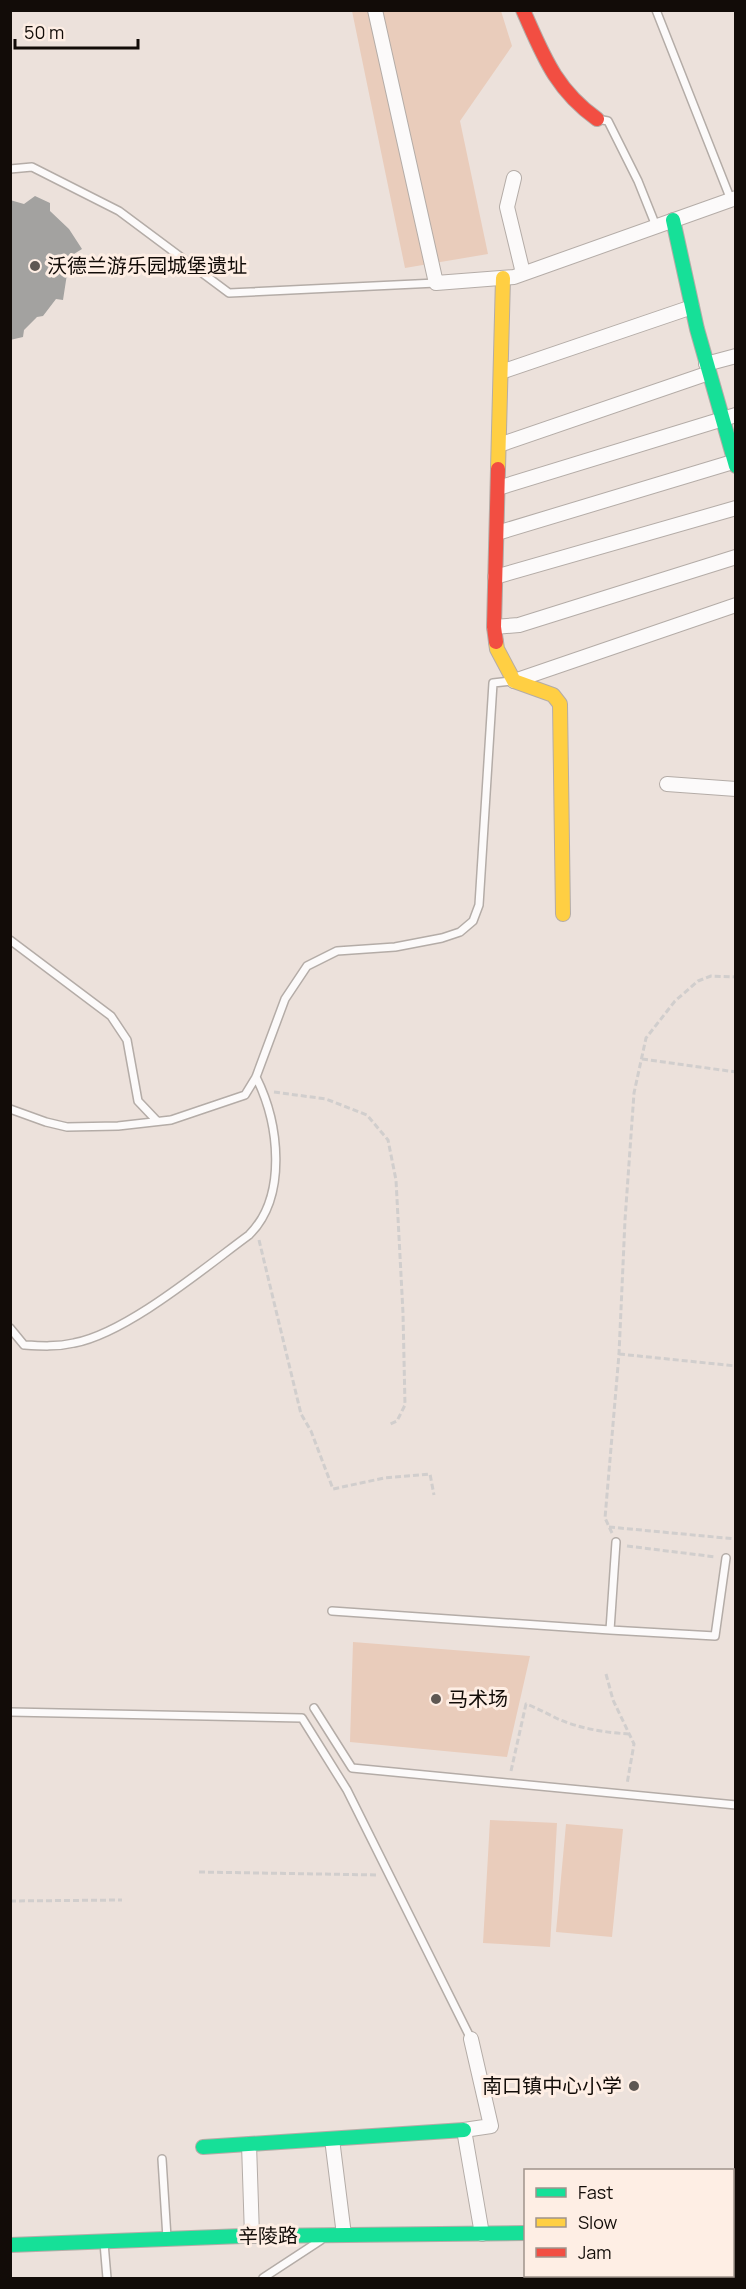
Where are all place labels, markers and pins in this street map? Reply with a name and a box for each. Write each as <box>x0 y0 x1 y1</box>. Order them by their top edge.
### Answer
place label: 沃德兰游乐园城堡遗址 <box>47 252 247 279</box>
marker: 沃德兰游乐园城堡遗址 <box>28 259 42 273</box>
place label: 马术场 <box>448 1685 508 1712</box>
marker: 马术场 <box>429 1692 443 1706</box>
place label: 南口镇中心小学 <box>482 2072 622 2099</box>
marker: 南口镇中心小学 <box>627 2079 641 2093</box>

